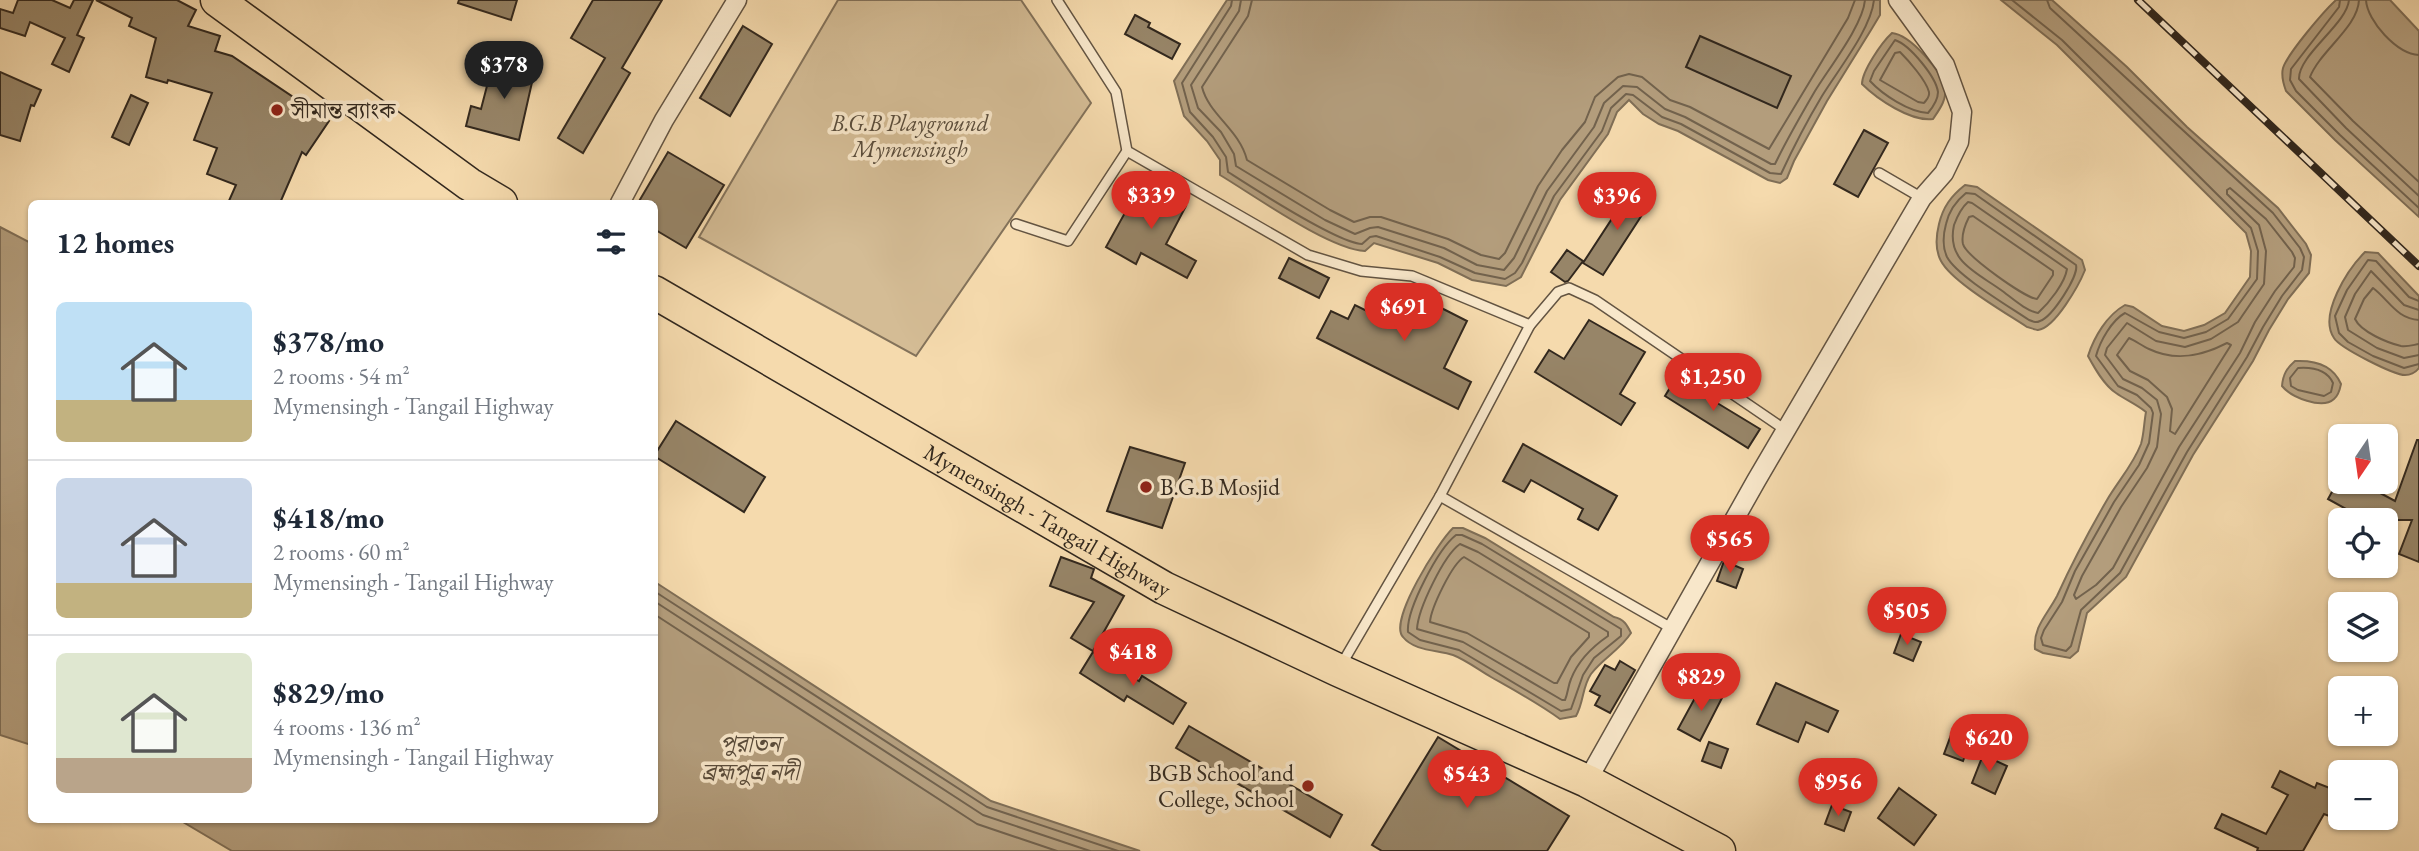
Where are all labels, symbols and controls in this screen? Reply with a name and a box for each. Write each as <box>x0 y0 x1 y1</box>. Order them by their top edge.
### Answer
pin: $378 <box>463 42 545 101</box>
text: $378 <box>480 49 528 79</box>
place label: সীমান্ত ব্যাংক <box>290 95 396 125</box>
marker: সীমান্ত ব্যাংক <box>269 102 285 118</box>
park label: B.G.B Playground Mymensingh <box>830 108 989 164</box>
pin: $339 <box>1110 172 1192 231</box>
pin: $396 <box>1576 173 1658 232</box>
text: $339 <box>1127 179 1175 209</box>
text: $396 <box>1593 180 1641 210</box>
text: 12 homes <box>56 223 174 262</box>
icon: filters <box>592 223 630 261</box>
pin: $691 <box>1363 284 1445 343</box>
text: $691 <box>1380 291 1428 321</box>
text: $378/mo <box>273 322 384 361</box>
icon: home <box>112 330 196 414</box>
pin: $1,250 <box>1656 354 1770 413</box>
text: 2 rooms · 54 m² <box>273 361 410 391</box>
text: $1,250 <box>1681 361 1745 391</box>
text: Mymensingh - Tangail Highway <box>273 391 554 421</box>
north arrow <box>2328 424 2398 494</box>
map controls <box>2328 424 2398 830</box>
street label: Mymensingh - Tangail Highway <box>919 437 1176 604</box>
place label: B.G.B Mosjid <box>1160 472 1280 502</box>
marker: B.G.B Mosjid <box>1138 479 1154 495</box>
text: $418/mo <box>273 498 384 537</box>
icon: home <box>112 506 196 590</box>
button: locate <box>2328 508 2398 578</box>
pin: $565 <box>1689 516 1771 575</box>
text: $565 <box>1706 523 1754 553</box>
text: 2 rooms · 60 m² <box>273 537 410 567</box>
text: Mymensingh - Tangail Highway <box>273 567 554 597</box>
pin: $505 <box>1866 588 1948 647</box>
button: layers <box>2328 592 2398 662</box>
text: $505 <box>1883 595 1931 625</box>
pin: $418 <box>1092 628 1174 688</box>
text: $418 <box>1109 636 1157 666</box>
pin: $829 <box>1660 654 1742 713</box>
text: $829 <box>1677 661 1725 691</box>
text: $829/mo <box>273 673 384 712</box>
button: + <box>2328 676 2398 746</box>
icon: home <box>112 681 196 765</box>
text: 4 rooms · 136 m² <box>273 712 421 742</box>
pin: $620 <box>1948 714 2030 774</box>
text: $620 <box>1965 722 2013 752</box>
water label: পুরাতন ব্রহ্মপুত্র নদী <box>701 728 802 787</box>
text: Mymensingh - Tangail Highway <box>273 742 554 772</box>
pin: $543 <box>1426 750 1508 810</box>
place label: BGB School and College, School <box>1148 758 1294 814</box>
text: $543 <box>1443 758 1491 788</box>
pin: $956 <box>1797 758 1879 818</box>
button: − <box>2328 760 2398 830</box>
text: $956 <box>1814 766 1862 796</box>
marker: BGB School and College, School <box>1300 778 1316 794</box>

